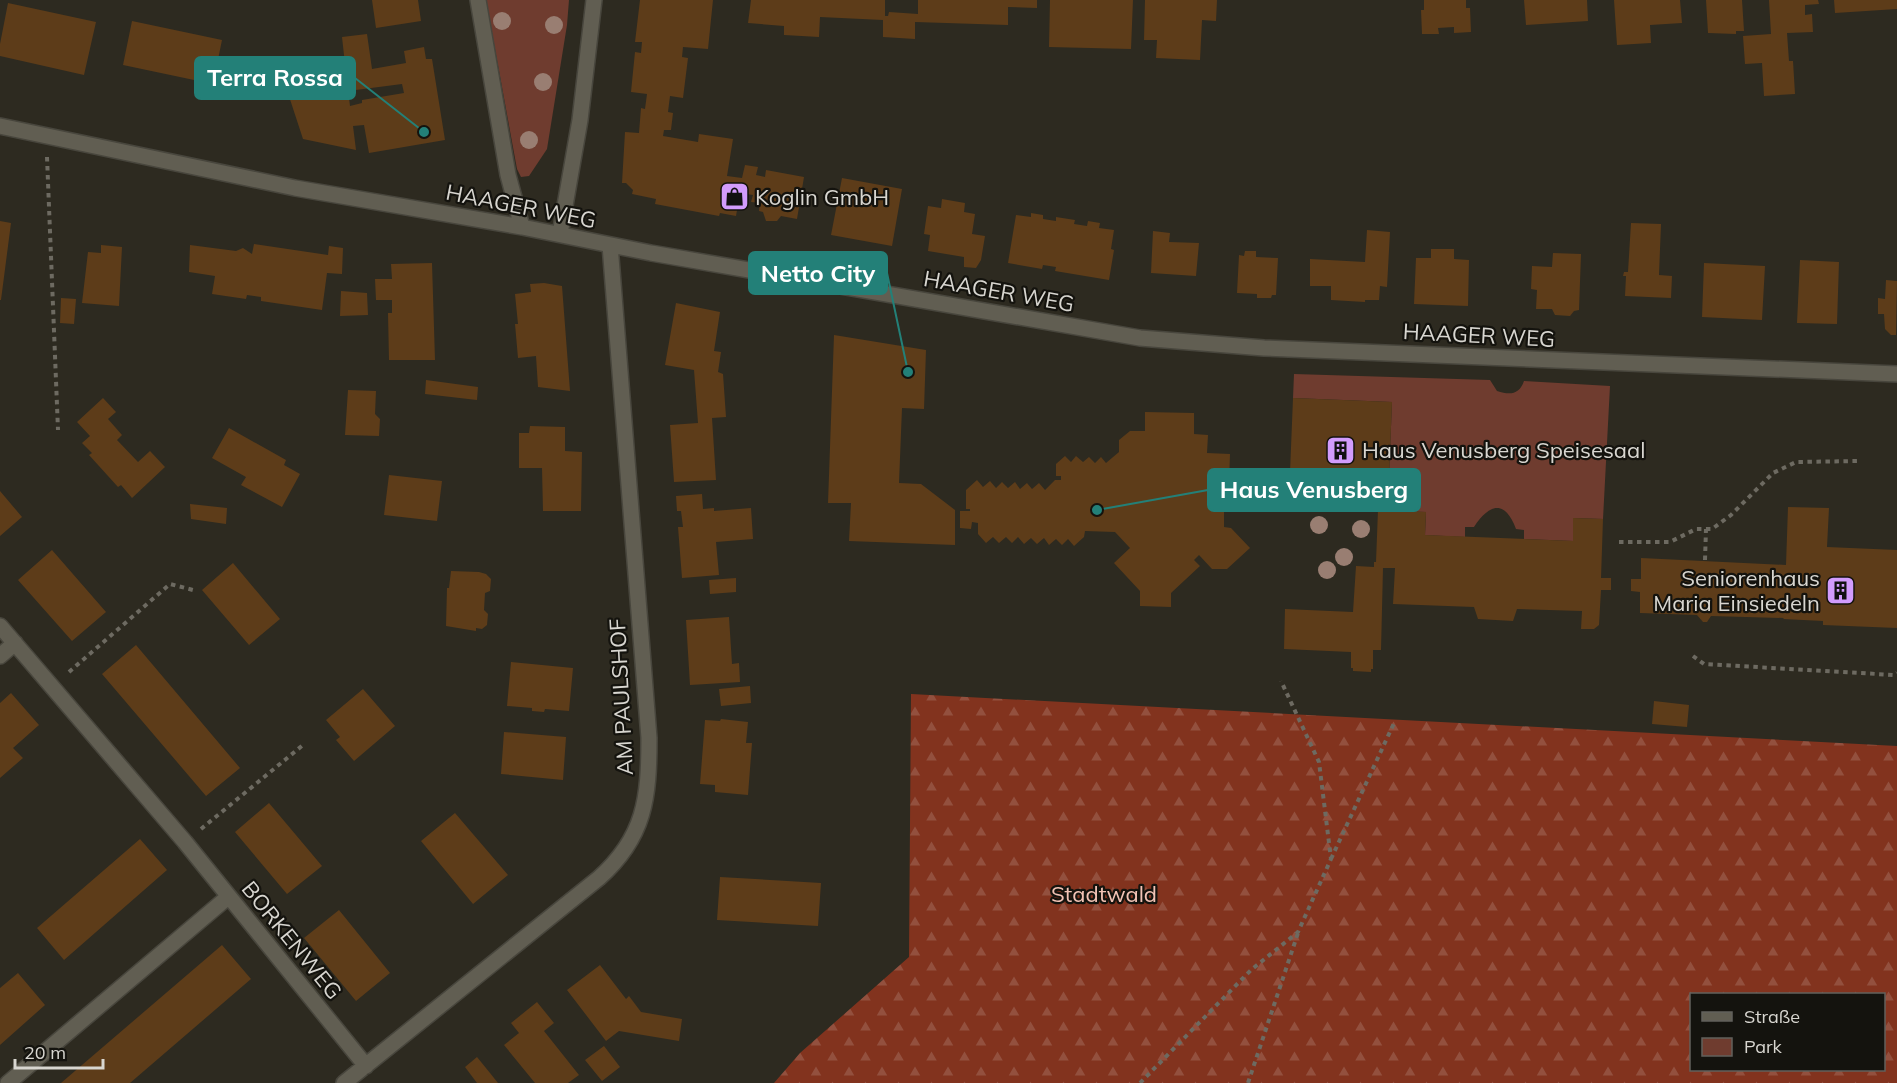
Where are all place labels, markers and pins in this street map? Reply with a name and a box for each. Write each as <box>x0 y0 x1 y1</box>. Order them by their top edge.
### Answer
callout: Terra Rossa <box>195 57 355 99</box>
shop icon: Koglin GmbH <box>718 181 750 213</box>
place label: Koglin GmbH <box>755 183 889 211</box>
callout: Netto City <box>749 252 887 294</box>
building icon: Haus Venusberg Speisesaal <box>1325 434 1357 466</box>
place label: Haus Venusberg Speisesaal <box>1362 436 1646 464</box>
callout: Haus Venusberg <box>1208 469 1420 511</box>
place label: Seniorenhaus Maria Einsiedeln <box>1653 564 1820 617</box>
building icon: Seniorenhaus Maria Einsiedeln <box>1825 575 1857 607</box>

